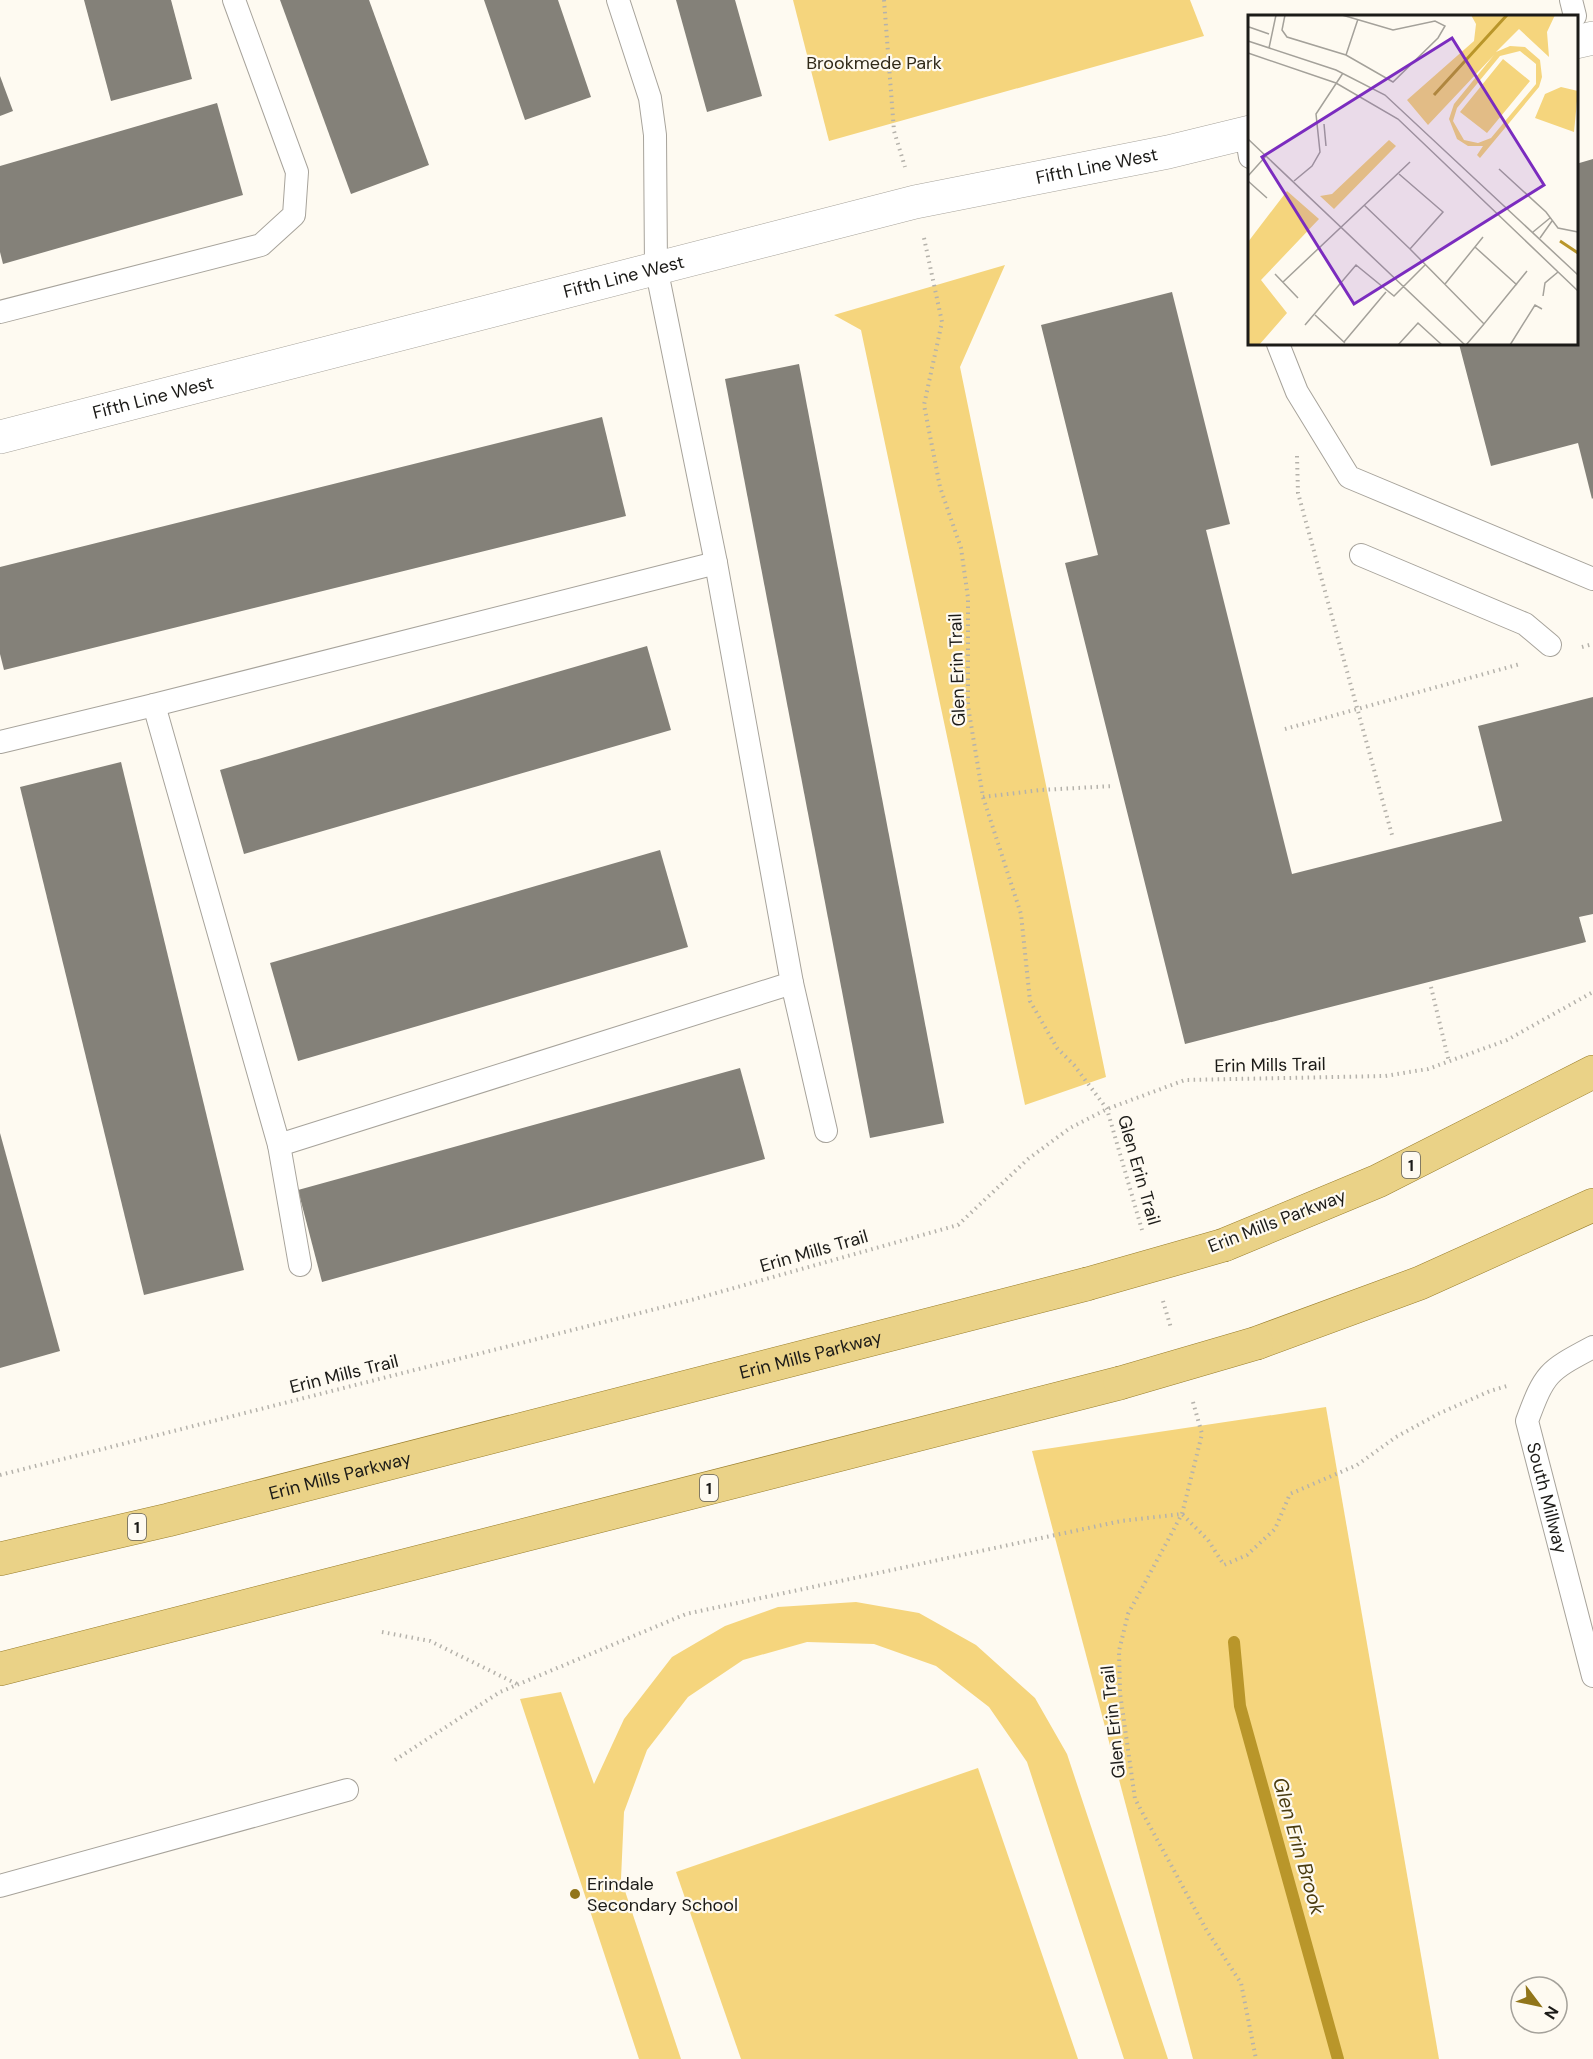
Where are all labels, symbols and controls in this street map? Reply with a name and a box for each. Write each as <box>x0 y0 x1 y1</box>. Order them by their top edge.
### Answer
inset map <box>1248 15 1578 345</box>
park label: Brookmede Park <box>806 51 942 75</box>
street label: Fifth Line West <box>1034 142 1160 190</box>
street label: Fifth Line West <box>561 250 687 304</box>
street label: Fifth Line West <box>90 371 216 425</box>
street label: Glen Erin Trail <box>943 613 971 727</box>
street label: Erin Mills Trail <box>1214 1052 1326 1078</box>
street label: Glen Erin Trail <box>1112 1112 1166 1228</box>
road number: 1 <box>1402 1152 1420 1178</box>
street label: Erin Mills Parkway <box>1205 1184 1349 1258</box>
street label: Erin Mills Trail <box>757 1224 871 1278</box>
street label: Erin Mills Parkway <box>737 1325 884 1385</box>
street label: Erin Mills Trail <box>287 1349 401 1399</box>
street label: South Millway <box>1521 1440 1573 1556</box>
street label: Erin Mills Parkway <box>266 1446 414 1506</box>
road number: 1 <box>700 1475 718 1501</box>
road number: 1 <box>128 1514 146 1540</box>
street label: Glen Erin Trail <box>1095 1664 1131 1780</box>
water label: Glen Erin Brook <box>1267 1774 1331 1918</box>
place label: Erindale Secondary School <box>587 1872 738 1917</box>
marker: Erindale Secondary School <box>568 1887 582 1901</box>
north arrow <box>1509 1975 1569 2035</box>
text: N <box>1539 2002 1563 2023</box>

